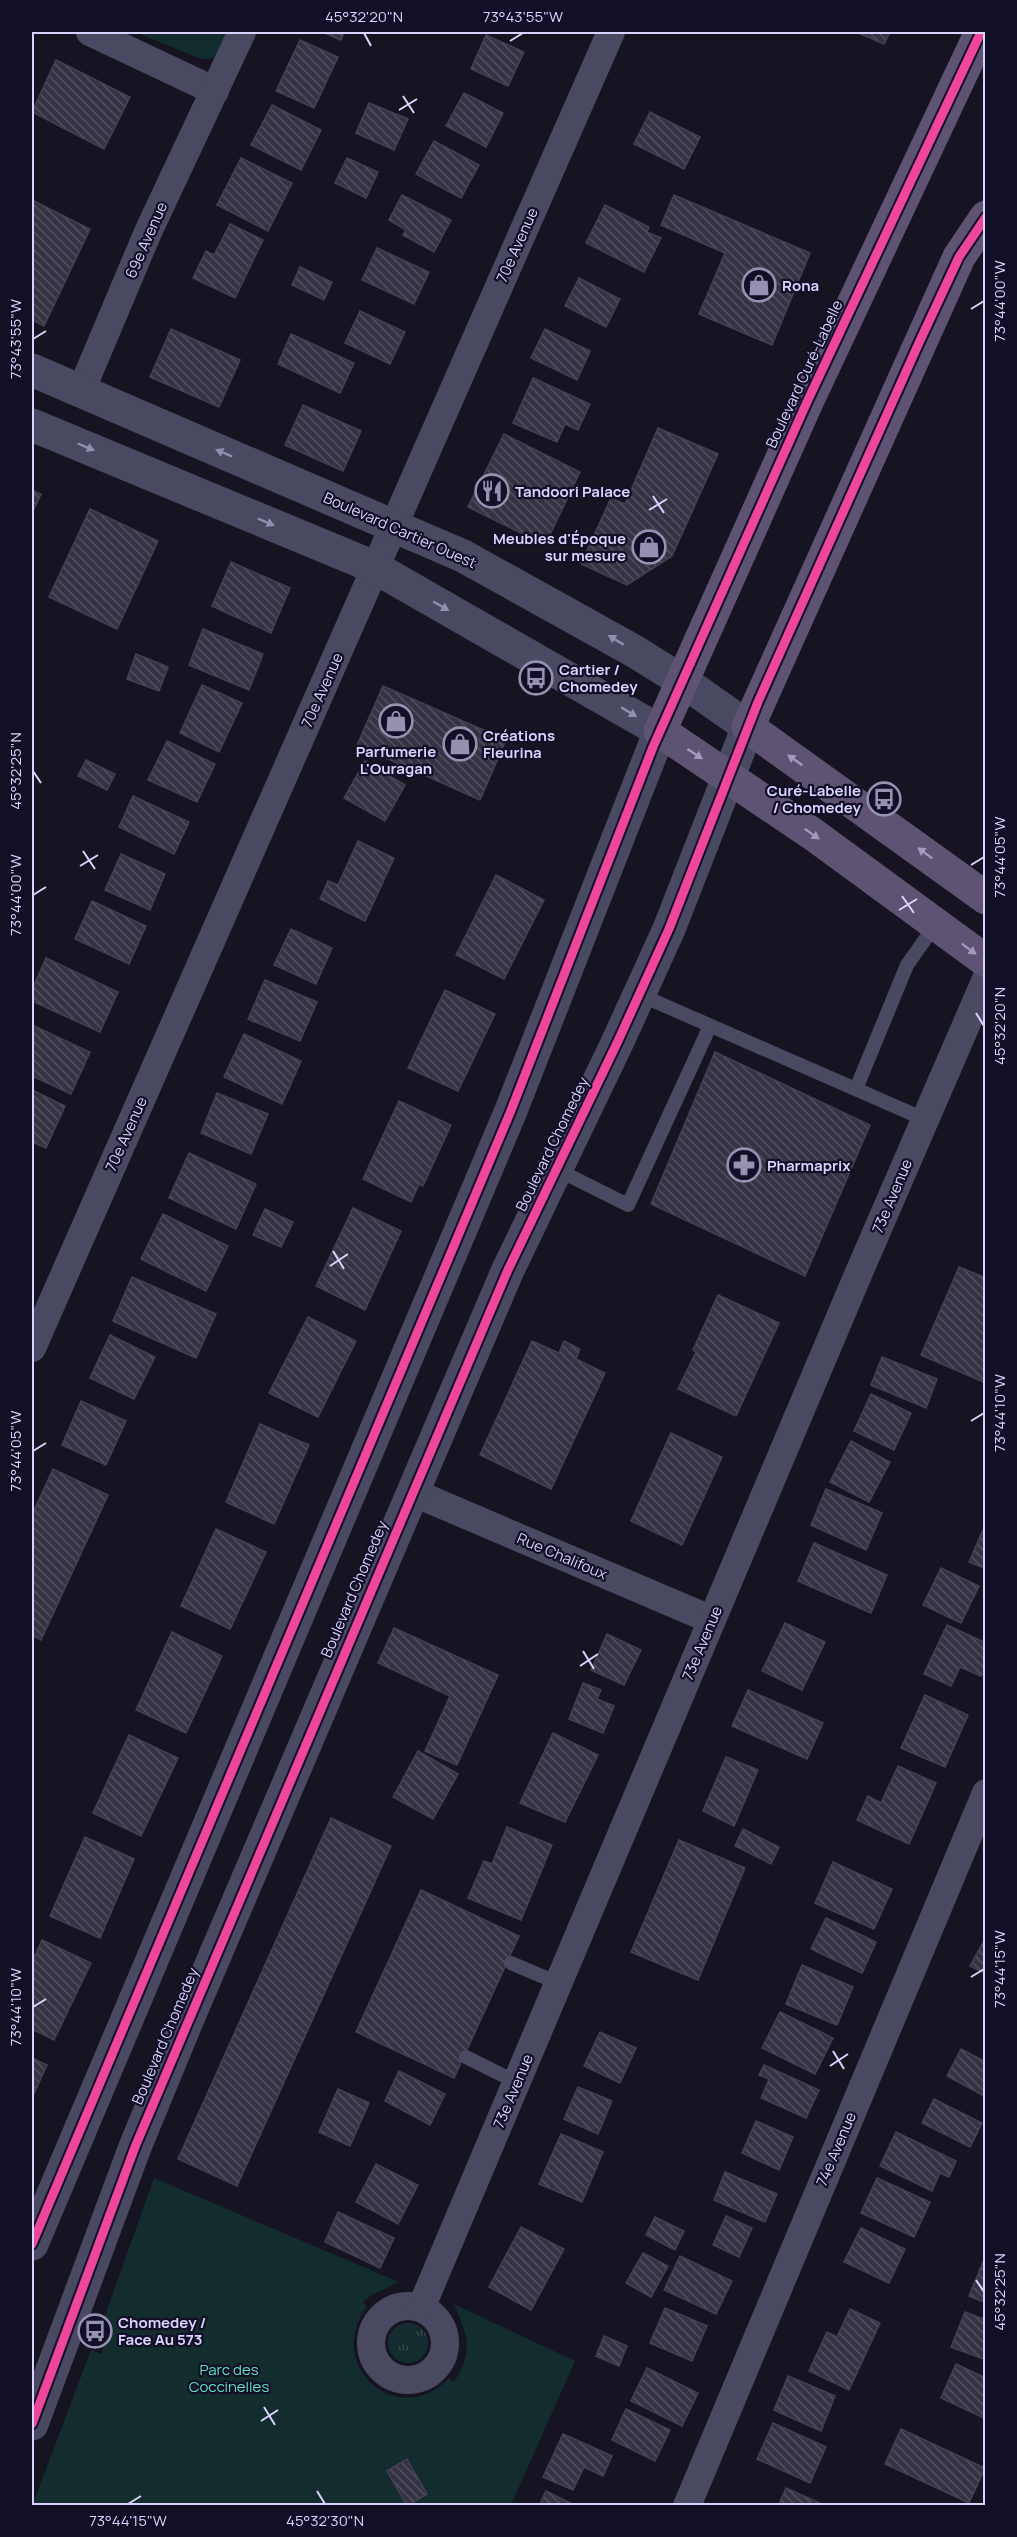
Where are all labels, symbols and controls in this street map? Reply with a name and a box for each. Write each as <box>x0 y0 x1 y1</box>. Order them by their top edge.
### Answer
text: 45°32'20"N <box>325 6 403 27</box>
text: 73°43'55"W <box>483 6 563 27</box>
street label: 69e Avenue <box>120 198 172 282</box>
street label: 70e Avenue <box>491 204 543 286</box>
text: 73°44'00"W <box>989 260 1010 342</box>
shop icon: Rona <box>741 267 777 303</box>
place label: Rona <box>782 275 819 296</box>
street label: Boulevard Curé-Labelle <box>760 296 848 451</box>
text: 73°43'55"W <box>5 299 26 379</box>
one-way arrow <box>77 442 95 452</box>
one-way arrow <box>215 448 232 457</box>
restaurant icon: Tandoori Palace <box>474 473 510 509</box>
place label: Tandoori Palace <box>515 481 630 502</box>
street label: Boulevard Cartier Ouest <box>320 487 480 573</box>
one-way arrow <box>257 517 275 527</box>
place label: Meubles d'Époque sur mesure <box>493 528 626 566</box>
shop icon: Meubles d'Époque sur mesure <box>631 529 667 565</box>
one-way arrow <box>433 600 450 610</box>
one-way arrow <box>608 635 624 646</box>
street label: 70e Avenue <box>296 649 348 731</box>
place label: Cartier / Chomedey <box>559 659 638 697</box>
bus stop icon: Cartier / Chomedey <box>518 660 554 696</box>
shop icon: Parfumerie L'Ouragan <box>378 703 414 739</box>
one-way arrow <box>621 707 638 717</box>
place label: Créations Fleurina <box>483 725 555 763</box>
shop icon: Créations Fleurina <box>442 726 478 762</box>
text: 45°32'25"N <box>5 732 26 810</box>
place label: Parfumerie L'Ouragan <box>356 741 436 779</box>
one-way arrow <box>687 748 703 759</box>
one-way arrow <box>788 754 804 766</box>
place label: Curé-Labelle / Chomedey <box>767 780 862 818</box>
bus stop icon: Curé-Labelle / Chomedey <box>866 781 902 817</box>
text: 73°44'05"W <box>989 817 1010 897</box>
one-way arrow <box>803 828 819 840</box>
one-way arrow <box>917 848 932 860</box>
text: 73°44'00"W <box>5 854 26 936</box>
one-way arrow <box>961 943 977 955</box>
text: 45°32'20"N <box>989 987 1010 1065</box>
street label: Boulevard Chomedey <box>510 1073 594 1215</box>
street label: 70e Avenue <box>100 1093 152 1175</box>
pharmacy icon: Pharmaprix <box>726 1147 762 1183</box>
place label: Pharmaprix <box>767 1155 851 1176</box>
street label: 73e Avenue <box>867 1155 917 1236</box>
text: 73°44'10"W <box>989 1374 1010 1452</box>
text: 73°44'05"W <box>5 1411 26 1491</box>
street label: Boulevard Chomedey <box>316 1517 392 1661</box>
street label: Rue Chalifoux <box>514 1528 610 1584</box>
street label: 73e Avenue <box>677 1602 727 1683</box>
text: 73°44'15"W <box>989 1930 1010 2008</box>
street label: Boulevard Chomedey <box>127 1964 203 2108</box>
text: 73°44'10"W <box>5 1968 26 2046</box>
street label: 73e Avenue <box>488 2050 538 2131</box>
street label: 74e Avenue <box>811 2108 861 2189</box>
text: 45°32'25"N <box>989 2253 1010 2331</box>
place label: Chomedey / Face Au 573 <box>118 2312 206 2350</box>
bus stop icon: Chomedey / Face Au 573 <box>77 2313 113 2349</box>
park label: Parc des Coccinelles <box>189 2359 269 2397</box>
text: 73°44'15"W <box>89 2510 167 2531</box>
text: 45°32'30"N <box>286 2510 364 2531</box>

